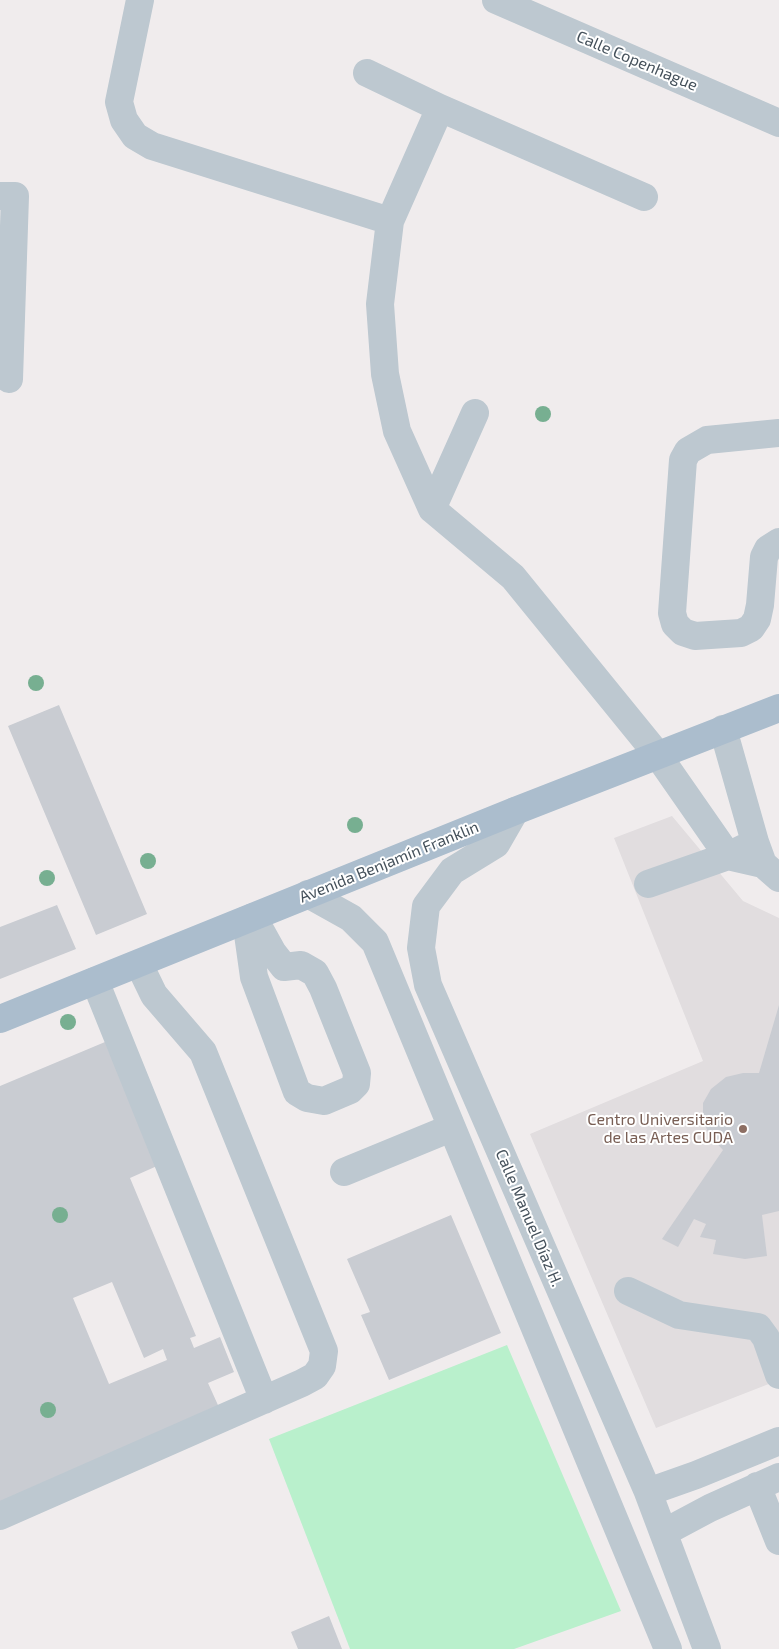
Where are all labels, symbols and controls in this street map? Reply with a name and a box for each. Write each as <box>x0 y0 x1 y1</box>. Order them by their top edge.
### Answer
street label: Calle Copenhague <box>574 27 700 95</box>
street label: Avenida Benjamín Franklin <box>296 817 482 907</box>
place label: Centro Universitario de las Artes CUDA <box>587 1110 733 1148</box>
marker: Centro Universitario de las Artes CUDA <box>737 1123 749 1135</box>
street label: Calle Manuel Díaz H. <box>491 1147 567 1289</box>

